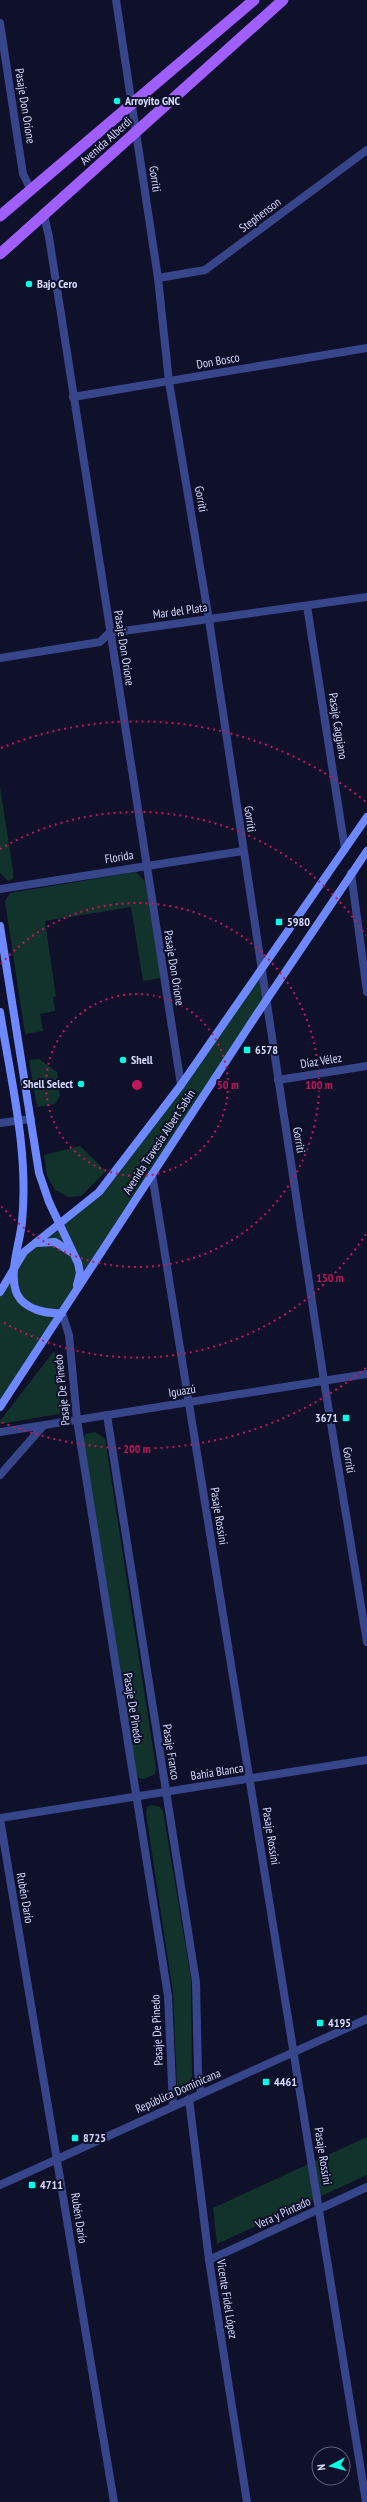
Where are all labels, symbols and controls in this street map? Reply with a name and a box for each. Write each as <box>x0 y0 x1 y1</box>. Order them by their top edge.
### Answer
street label: Pasaje Don Orione <box>12 67 39 145</box>
place label: Arroyito GNC <box>124 93 180 108</box>
marker: Arroyito GNC <box>112 96 122 106</box>
street label: Avenida Alberdi <box>77 113 135 168</box>
street label: Gorriti <box>146 165 165 193</box>
street label: Stephenson <box>236 194 284 235</box>
place label: Bajo Cero <box>37 276 78 291</box>
marker: Bajo Cero <box>24 279 34 289</box>
street label: Don Bosco <box>195 349 241 372</box>
street label: Gorriti <box>192 485 211 513</box>
street label: Mar del Plata <box>152 599 208 622</box>
street label: Pasaje Don Orione <box>111 609 138 687</box>
street label: Pasaje Caggiano <box>326 692 351 760</box>
street label: Gorriti <box>241 805 260 833</box>
street label: Florida <box>104 847 135 866</box>
place label: 5980 <box>287 914 310 929</box>
marker: 5980 <box>274 917 284 927</box>
street label: Pasaje Don Orione <box>161 929 188 1007</box>
place label: 6578 <box>255 1042 278 1057</box>
marker: 6578 <box>242 1045 252 1055</box>
street label: Díaz Vélez <box>299 1050 343 1071</box>
place label: Shell <box>131 1052 153 1067</box>
marker: Shell <box>118 1055 128 1065</box>
place label: Shell Select <box>23 1076 74 1091</box>
text: 50 m <box>217 1077 239 1092</box>
text: 100 m <box>305 1077 333 1092</box>
centre of rings <box>130 1078 144 1092</box>
marker: Shell Select <box>76 1079 86 1089</box>
street label: Avenida Travesía Albert Sabin <box>119 1087 198 1197</box>
street label: Gorriti <box>290 1126 309 1154</box>
text: 150 m <box>316 1270 344 1285</box>
street label: Pasaje De Pinedo <box>50 1354 73 1426</box>
street label: Iguazú <box>167 1381 197 1400</box>
place label: 3671 <box>315 1410 338 1425</box>
marker: 3671 <box>341 1413 351 1423</box>
text: 200 m <box>123 1441 151 1456</box>
street label: Gorriti <box>340 1446 359 1474</box>
street label: Pasaje Rossini <box>208 1486 231 1546</box>
street label: Pasaje De Pinedo <box>121 1672 146 1744</box>
street label: Pasaje Franco <box>160 1723 183 1781</box>
street label: Bahía Blanca <box>189 1760 245 1783</box>
street label: Pasaje Rossini <box>260 1806 283 1866</box>
street label: Rubén Darío <box>14 1871 37 1924</box>
street label: Pasaje De Pinedo <box>147 1994 166 2066</box>
place label: 4195 <box>328 2015 351 2030</box>
marker: 4195 <box>315 2018 325 2028</box>
street label: República Dominicana <box>133 2065 223 2116</box>
place label: 4461 <box>274 2074 297 2089</box>
marker: 4461 <box>261 2077 271 2087</box>
street label: Pasaje Rossini <box>312 2126 335 2186</box>
place label: 8725 <box>83 2130 106 2145</box>
marker: 8725 <box>70 2133 80 2143</box>
place label: 4711 <box>40 2177 63 2192</box>
marker: 4711 <box>27 2180 37 2190</box>
street label: Rubén Darío <box>68 2192 91 2244</box>
street label: Vera y Pintado <box>252 2193 313 2232</box>
street label: Vicente Fidel López <box>214 2257 241 2340</box>
north arrow <box>311 2446 351 2486</box>
text: N <box>314 2463 328 2471</box>

